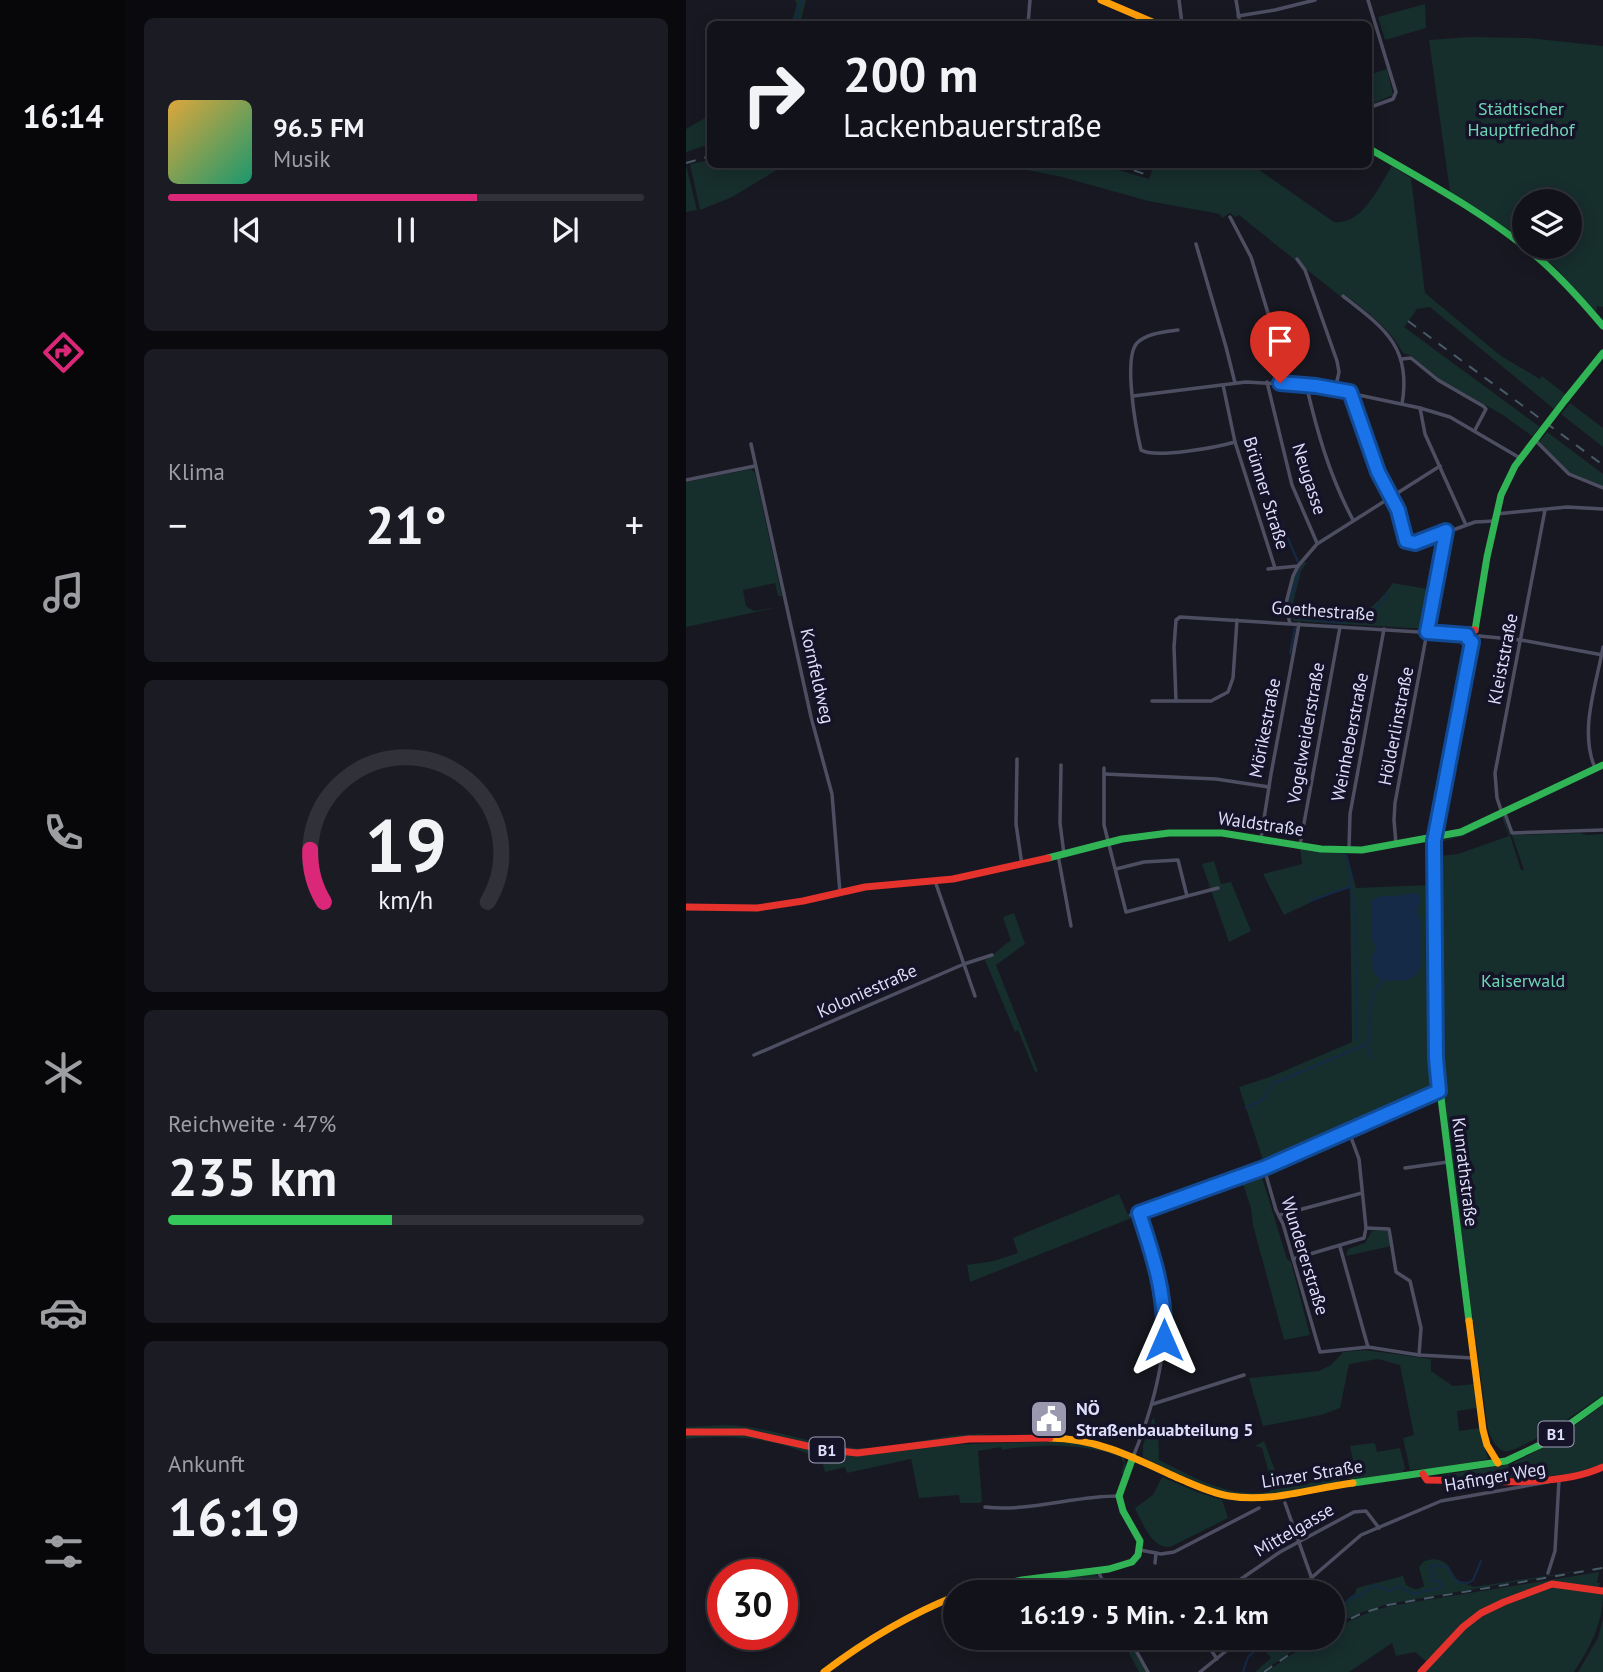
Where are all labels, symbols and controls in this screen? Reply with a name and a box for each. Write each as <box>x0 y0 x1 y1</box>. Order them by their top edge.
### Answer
text: 200 m <box>843 42 978 106</box>
icon: right <box>728 49 819 140</box>
text: 16:14 <box>22 95 104 137</box>
park label: Städtischer Hauptfriedhof <box>1467 97 1576 141</box>
text: Lackenbauerstraße <box>843 104 1102 146</box>
text: 96.5 FM <box>273 111 364 144</box>
text: Musik <box>273 144 330 173</box>
map controls <box>1512 189 1582 259</box>
button: layers <box>1512 189 1582 259</box>
icon: previous <box>228 211 266 249</box>
icon: pause <box>387 211 425 249</box>
icon: next <box>546 211 584 249</box>
pin <box>1250 311 1310 383</box>
icon: arrive <box>1261 322 1299 360</box>
icon: directions <box>39 328 88 377</box>
street label: Brünner Straße <box>1238 434 1295 552</box>
street label: Neugasse <box>1287 440 1332 518</box>
text: Klima <box>168 457 225 486</box>
text: 21° <box>365 491 447 558</box>
text: − <box>168 500 187 549</box>
text: + <box>625 500 644 549</box>
icon: music <box>39 568 88 617</box>
street label: Goethestraße <box>1271 595 1375 626</box>
street label: Kleiststraße <box>1482 611 1523 706</box>
street label: Kornfeldweg <box>795 626 840 726</box>
street label: Vogelweiderstraße <box>1282 660 1329 806</box>
street label: Hölderlinstraße <box>1373 665 1418 787</box>
street label: Weinheberstraße <box>1326 671 1373 803</box>
street label: Mörikestraße <box>1244 676 1285 780</box>
text: 19 <box>365 798 447 892</box>
street label: Waldstraße <box>1217 806 1306 841</box>
icon: phone <box>39 808 88 857</box>
text: km/h <box>379 884 433 916</box>
street label: Koloniestraße <box>813 958 920 1023</box>
park label: Kaiserwald <box>1481 969 1565 992</box>
icon: climate <box>39 1048 88 1097</box>
text: Reichweite · 47% <box>168 1109 336 1138</box>
street label: Kunrathstraße <box>1447 1116 1484 1228</box>
text: 235 km <box>168 1143 337 1210</box>
street label: Wundererstraße <box>1277 1194 1334 1318</box>
icon: car <box>39 1288 88 1337</box>
position arrow <box>1127 1303 1201 1377</box>
place label: NÖ Straßenbauabteilung 5 <box>1076 1397 1254 1441</box>
public building icon: NÖ Straßenbauabteilung 5 <box>1028 1398 1070 1440</box>
road number: B1 <box>1538 1422 1574 1446</box>
road number: B1 <box>810 1438 844 1462</box>
text: Ankunft <box>168 1449 245 1478</box>
street label: Linzer Straße <box>1260 1454 1364 1493</box>
street label: Hafinger Weg <box>1442 1456 1548 1497</box>
text: 16:19 <box>168 1483 300 1550</box>
street label: Mittelgasse <box>1250 1498 1338 1562</box>
icon: filters <box>39 1527 88 1576</box>
speed limit sign: 30 <box>707 1559 798 1650</box>
text: 16:19 · 5 Min. · 2.1 km <box>1019 1598 1269 1631</box>

